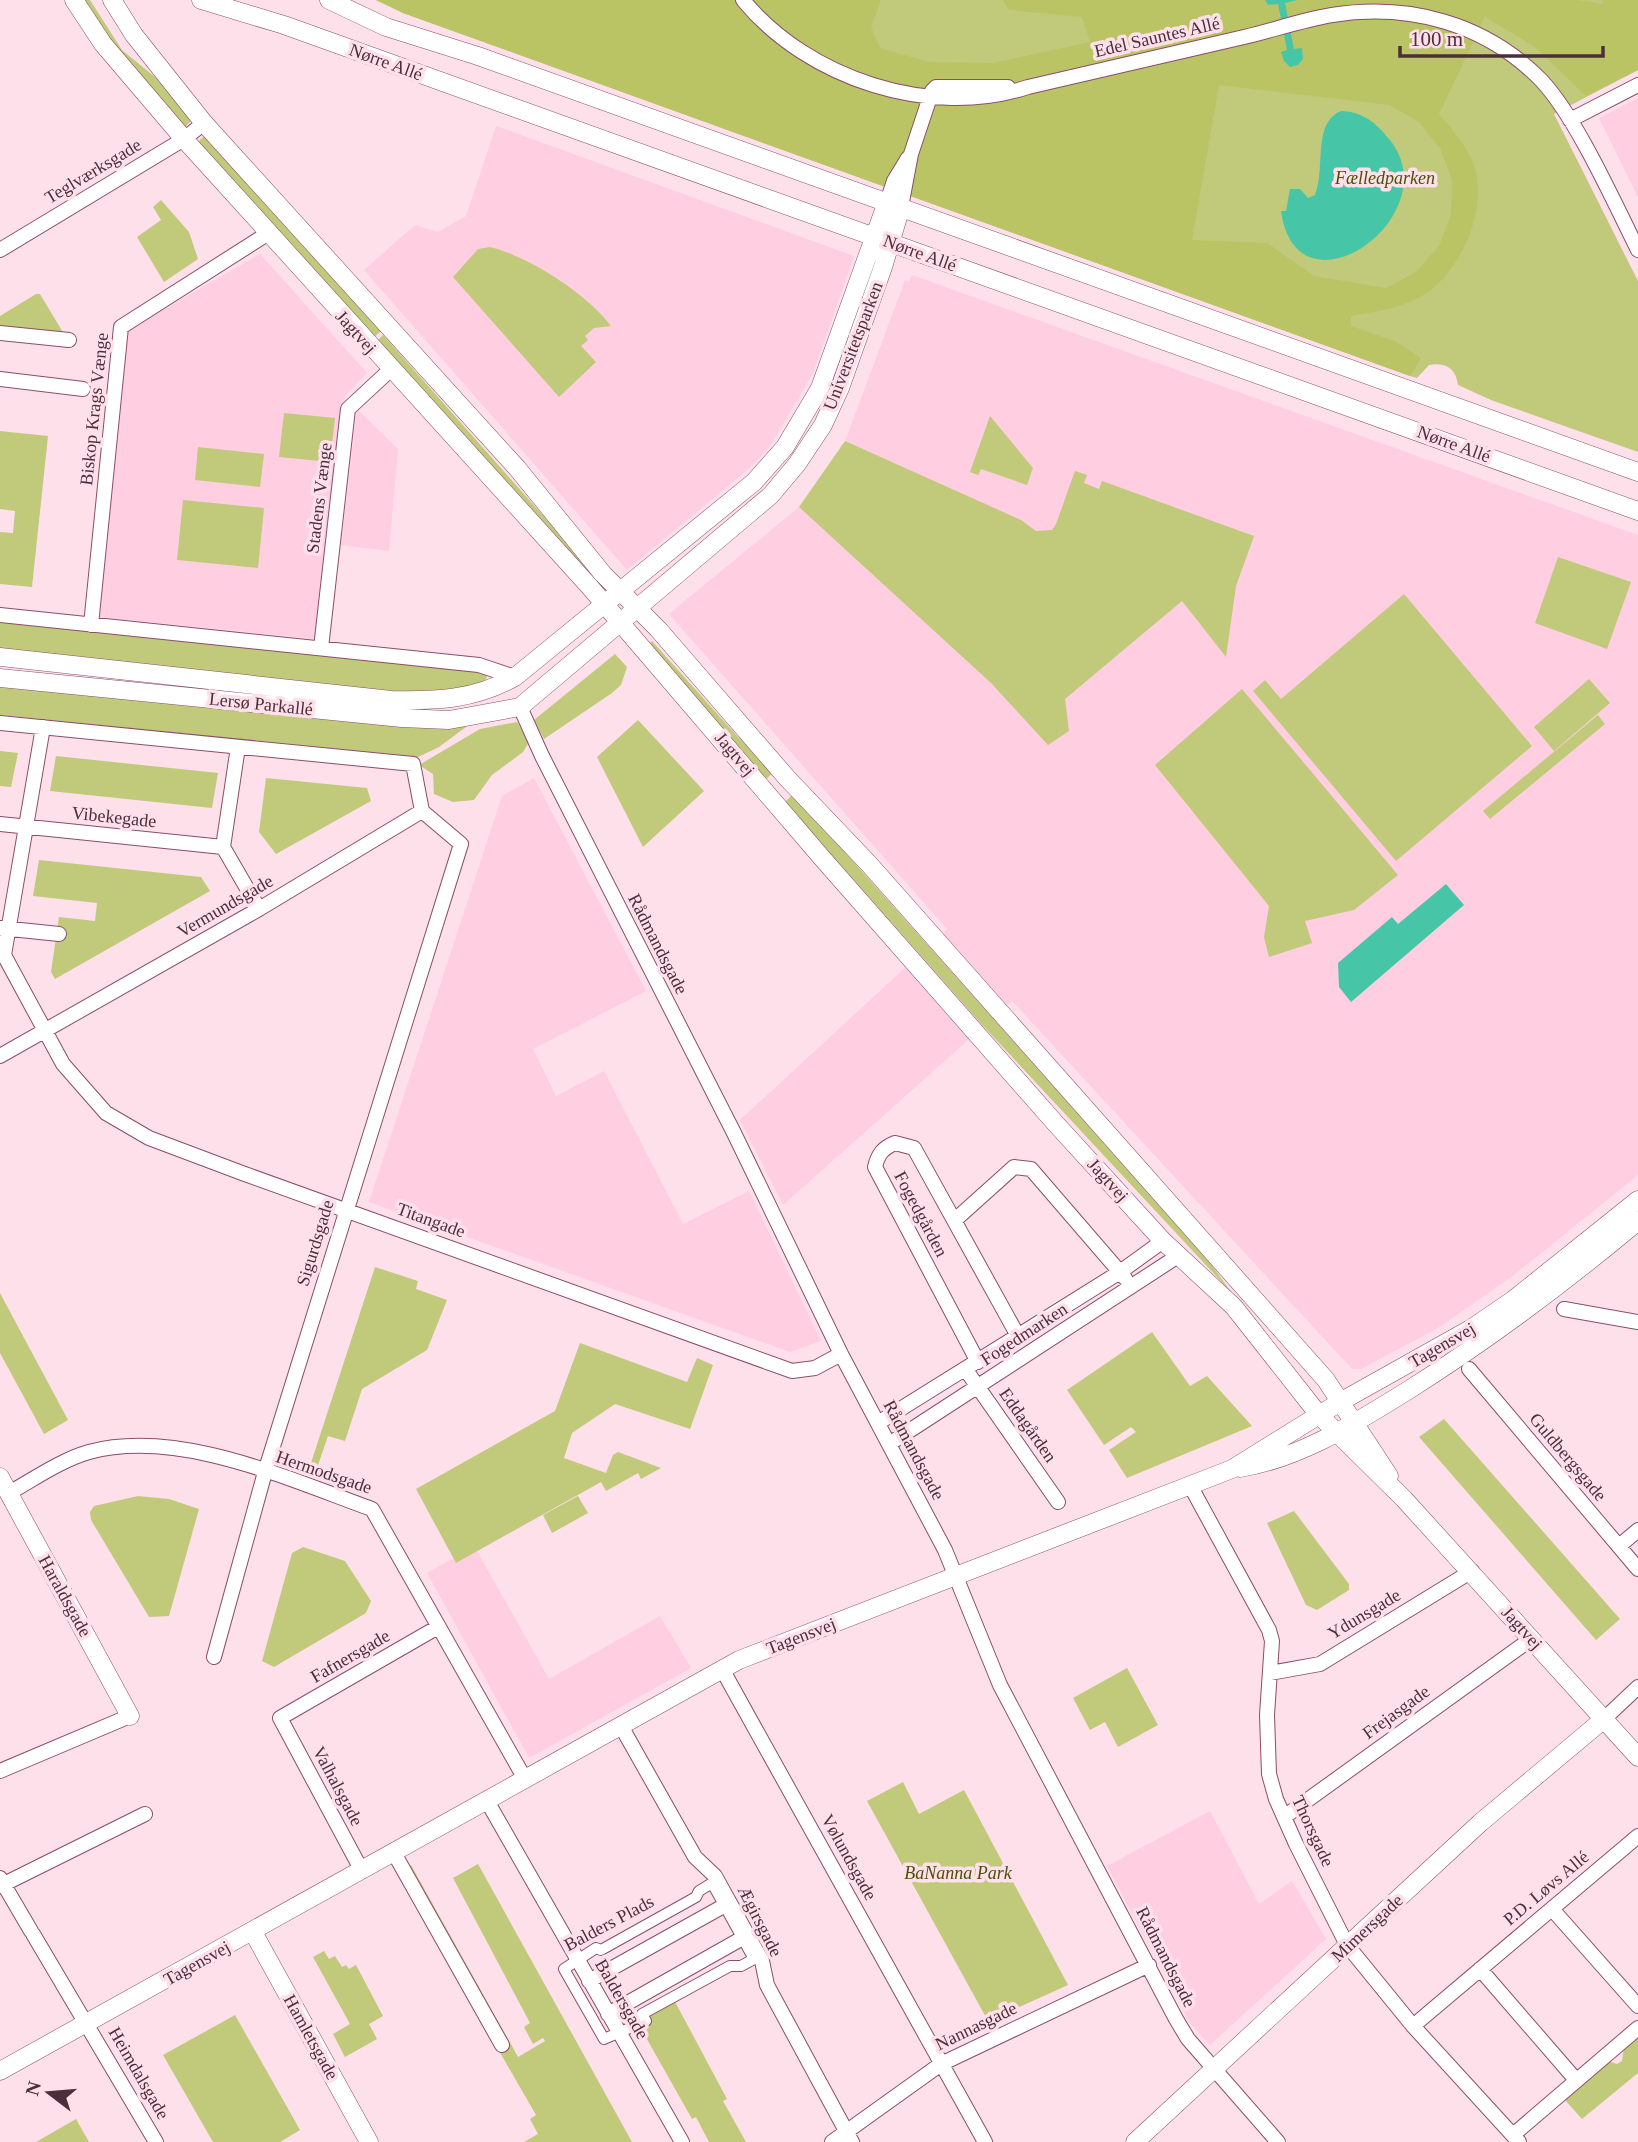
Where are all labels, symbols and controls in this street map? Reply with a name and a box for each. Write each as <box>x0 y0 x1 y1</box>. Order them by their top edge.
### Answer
street label: Edel Sauntes Allé <box>1092 13 1222 61</box>
scale bar <box>1400 14 1603 58</box>
text: 100 m <box>1410 27 1463 51</box>
street label: Nørre Allé <box>347 40 425 84</box>
street label: Teglværksgade <box>41 134 145 208</box>
park label: Fælledparken <box>1334 168 1435 188</box>
street label: Nørre Allé <box>881 231 959 275</box>
street label: Universitetsparken <box>819 279 887 413</box>
street label: Jagtvej <box>332 306 380 358</box>
street label: Biskop Krags Vænge <box>76 332 112 486</box>
street label: Nørre Allé <box>1415 422 1493 466</box>
street label: Stadens Vænge <box>302 442 336 554</box>
street label: Lersø Parkallé <box>208 689 314 719</box>
street label: Jagtvej <box>711 728 759 780</box>
street label: Vibekegade <box>71 803 157 831</box>
street label: Vermundsgade <box>174 871 276 941</box>
street label: Rådmandsgade <box>624 890 692 998</box>
street label: Jagtvej <box>1084 1154 1132 1206</box>
street label: Fogedgården <box>890 1168 952 1260</box>
street label: Sigurdsgade <box>292 1198 338 1288</box>
street label: Titangade <box>394 1198 468 1242</box>
street label: Fogedmarken <box>977 1299 1071 1369</box>
street label: Tagensvej <box>1406 1318 1478 1372</box>
street label: Eddagården <box>995 1384 1061 1466</box>
street label: Rådmandsgade <box>879 1397 949 1503</box>
street label: Guldbergsgade <box>1525 1409 1611 1505</box>
street label: Hermodsgade <box>273 1446 375 1498</box>
street label: Haraldsgade <box>34 1552 96 1640</box>
street label: Ydunsgade <box>1324 1585 1404 1643</box>
street label: Jagtvej <box>1498 1602 1546 1654</box>
street label: Tagensvej <box>763 1614 839 1658</box>
street label: Fafnersgade <box>307 1625 393 1687</box>
street label: Frejasgade <box>1359 1681 1433 1743</box>
street label: Valhalsgade <box>309 1743 367 1829</box>
street label: Thorsgade <box>1288 1792 1338 1870</box>
street label: Vølundsgade <box>817 1811 881 1903</box>
street label: P.D. Løvs Allé <box>1499 1847 1593 1929</box>
park label: BaNanna Park <box>904 1863 1013 1883</box>
street label: Ægirsgade <box>734 1882 786 1960</box>
street label: Mimersgade <box>1327 1890 1407 1966</box>
street label: Balders Plads <box>561 1891 657 1955</box>
street label: Rådmandsgade <box>1132 1903 1200 2011</box>
street label: Tagensvej <box>160 1937 234 1989</box>
street label: Baldersgade <box>591 1955 653 2043</box>
street label: Hamletsgade <box>279 1991 343 2083</box>
street label: Nannasgade <box>932 1998 1020 2054</box>
street label: Heimdalsgade <box>105 2023 173 2123</box>
north arrow <box>14 2058 84 2128</box>
text: N <box>21 2079 45 2098</box>

